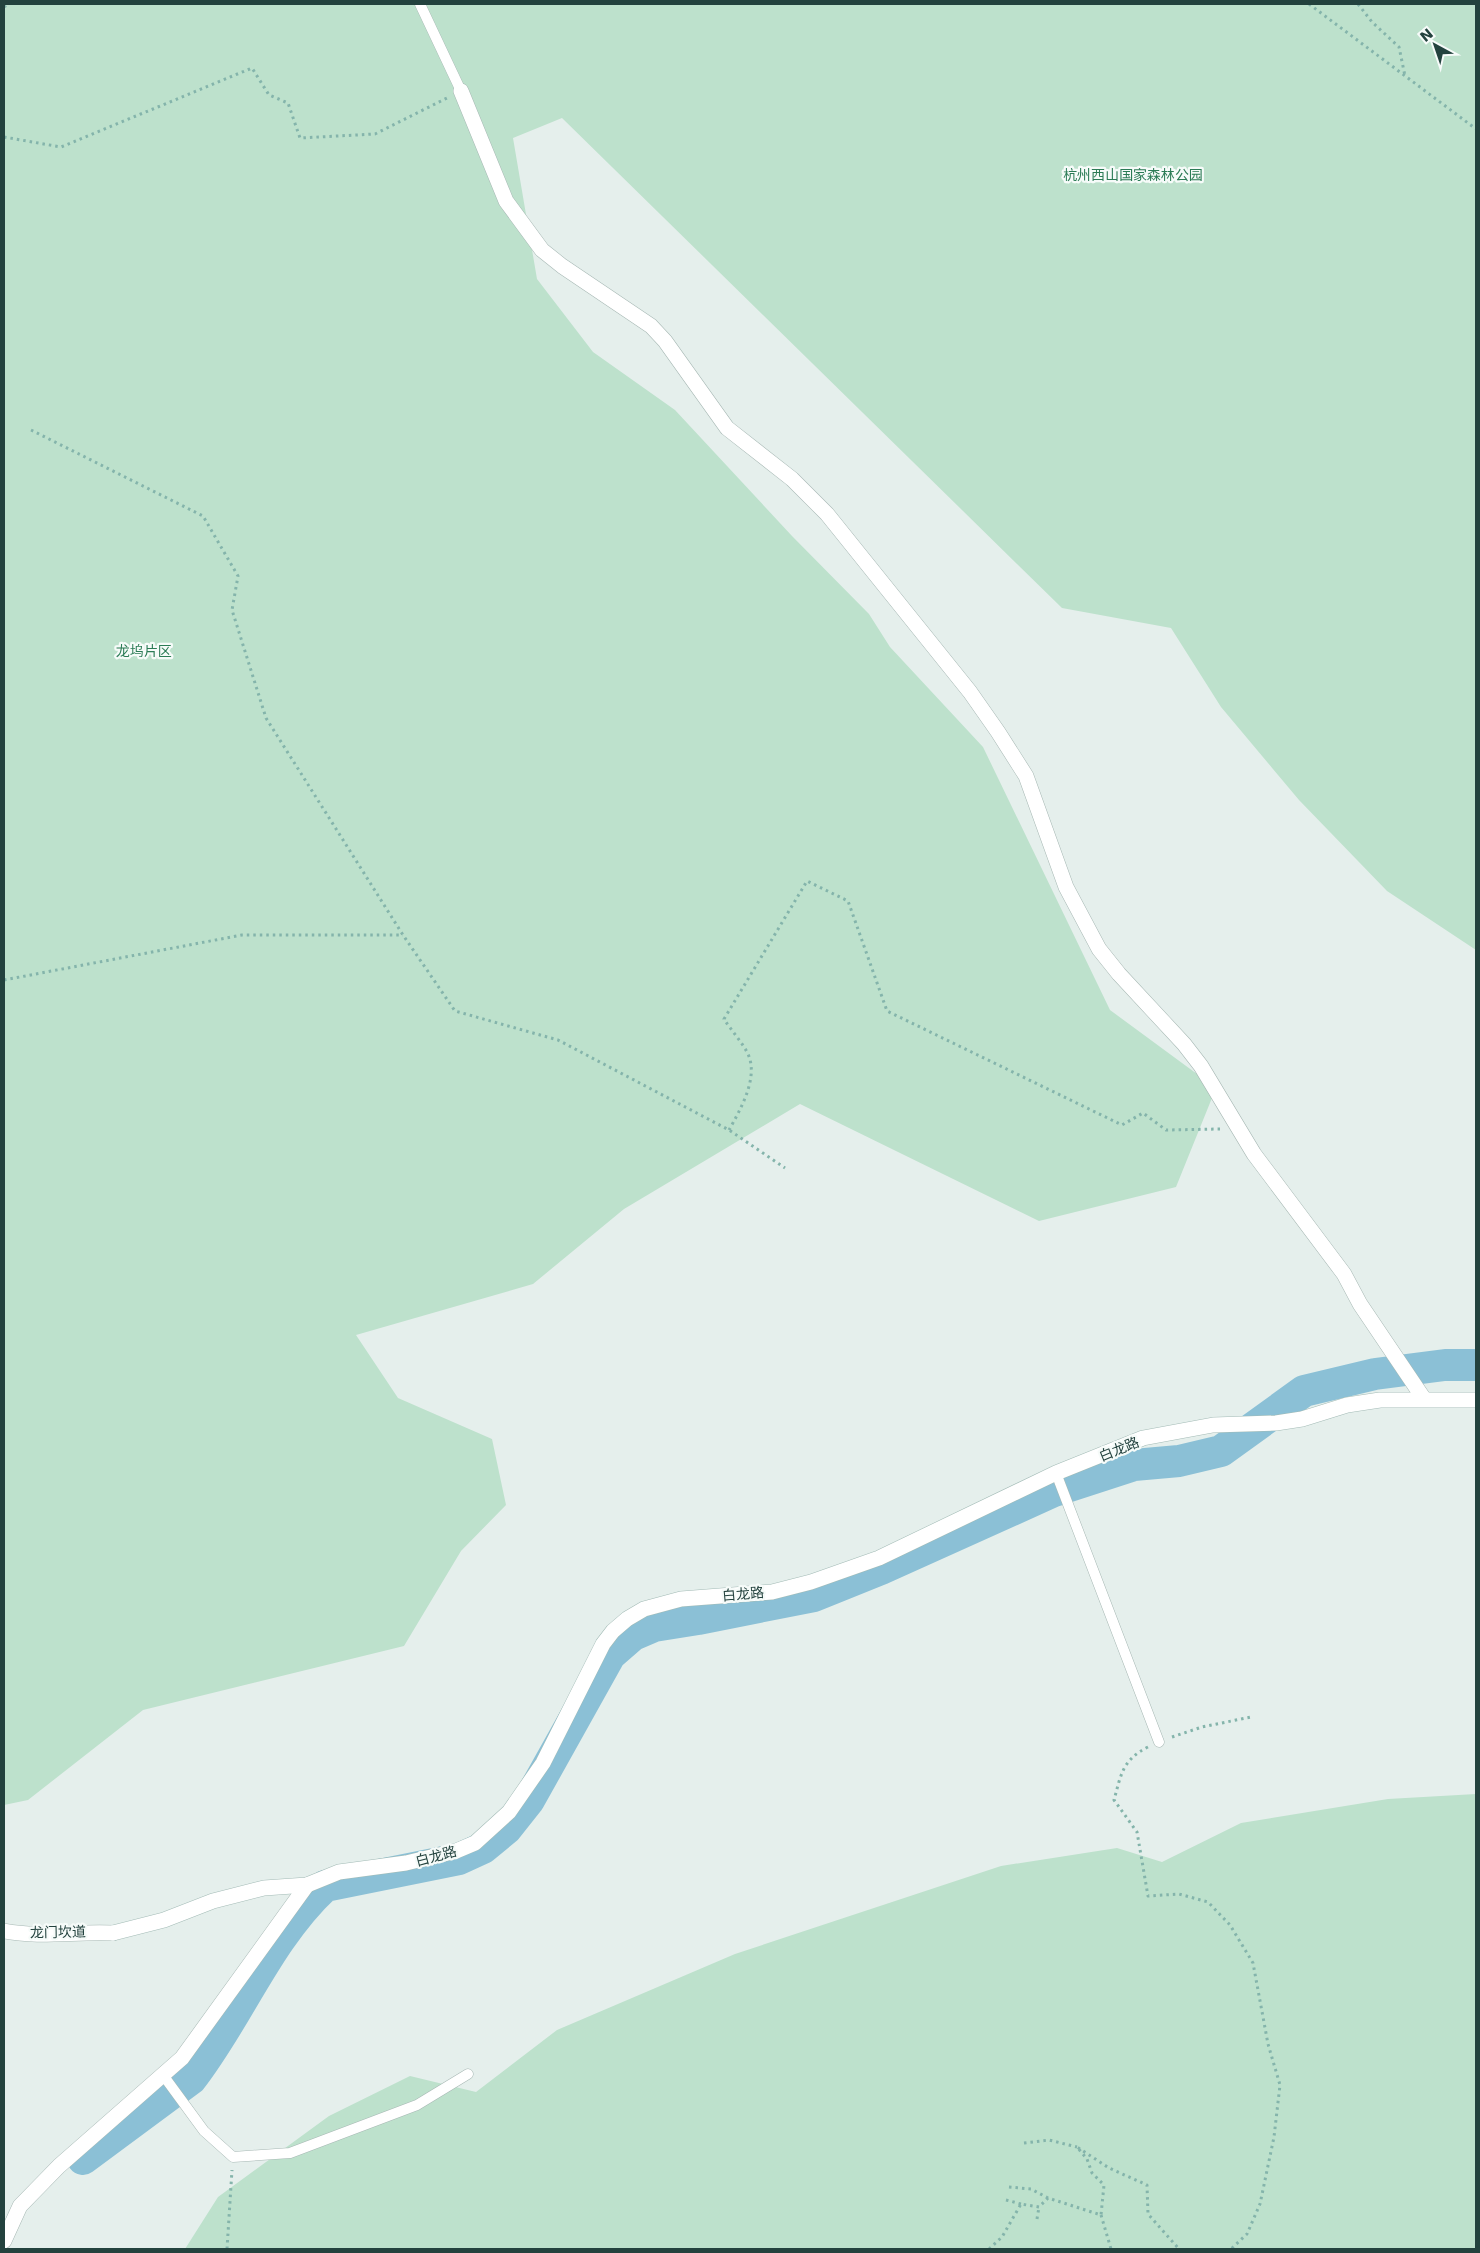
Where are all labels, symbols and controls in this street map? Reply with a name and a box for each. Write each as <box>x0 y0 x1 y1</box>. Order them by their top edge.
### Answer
north arrow <box>1410 20 1460 70</box>
text: N <box>1417 25 1436 45</box>
park label: 杭州西山国家森林公园 <box>1063 167 1203 183</box>
park label: 龙坞片区 <box>116 643 172 659</box>
street label: 白龙路 <box>1097 1434 1141 1464</box>
street label: 白龙路 <box>721 1584 765 1604</box>
street label: 白龙路 <box>414 1843 458 1869</box>
street label: 龙门坎道 <box>30 1924 86 1940</box>

